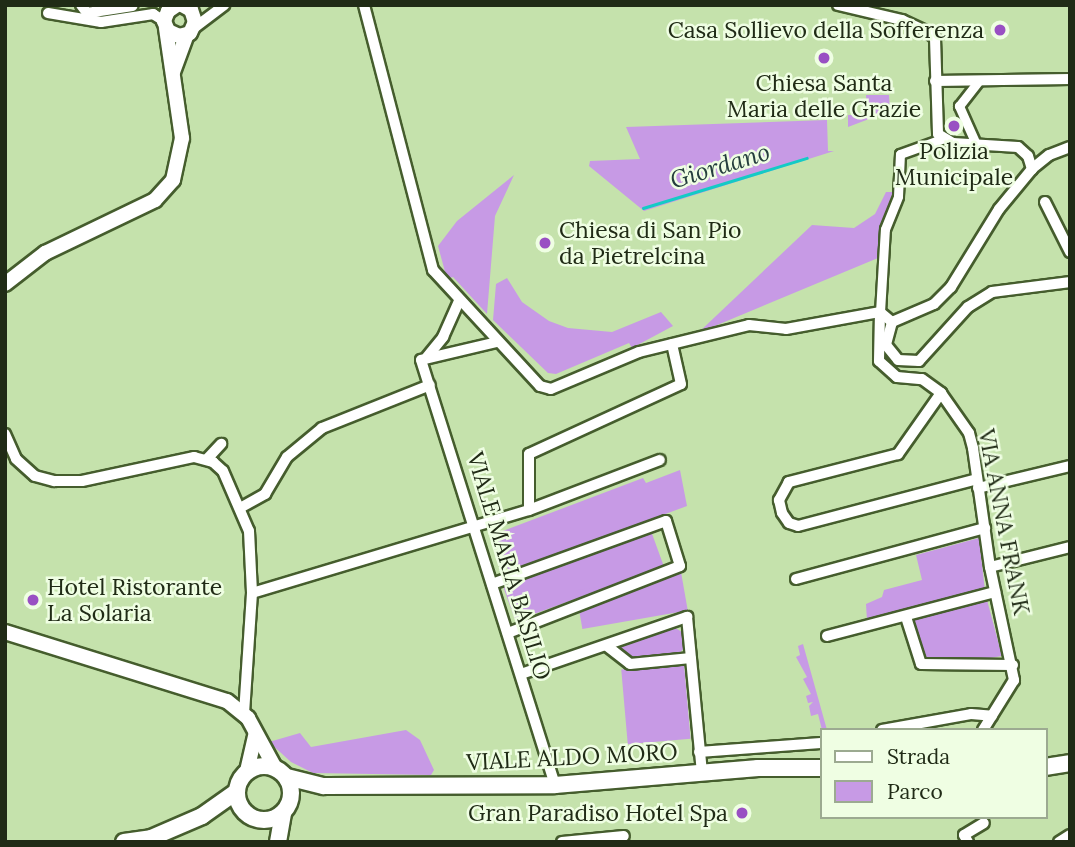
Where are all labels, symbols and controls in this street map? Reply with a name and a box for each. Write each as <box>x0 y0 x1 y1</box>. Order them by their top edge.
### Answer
place label: Casa Sollievo della Sofferenza <box>668 16 984 44</box>
marker: Casa Sollievo della Sofferenza <box>990 20 1010 40</box>
marker: Chiesa Santa Maria delle Grazie <box>816 50 832 66</box>
place label: Chiesa Santa Maria delle Grazie <box>727 69 921 123</box>
marker: Polizia Municipale <box>946 118 962 134</box>
water label: Giordano <box>667 137 773 195</box>
place label: Polizia Municipale <box>895 137 1013 191</box>
place label: Chiesa di San Pio da Pietrelcina <box>559 216 741 270</box>
marker: Chiesa di San Pio da Pietrelcina <box>537 235 553 251</box>
street label: VIA ANNA FRANK <box>972 427 1036 617</box>
street label: VIALE MARIA BASILIO <box>461 449 557 683</box>
place label: Hotel Ristorante La Solaria <box>47 573 222 627</box>
marker: Hotel Ristorante La Solaria <box>25 592 41 608</box>
legend <box>820 728 1047 819</box>
street label: VIALE ALDO MORO <box>466 738 678 776</box>
text: Strada <box>887 743 950 770</box>
text: Parco <box>887 778 943 805</box>
place label: Gran Paradiso Hotel Spa <box>468 799 728 827</box>
marker: Gran Paradiso Hotel Spa <box>734 805 750 821</box>

